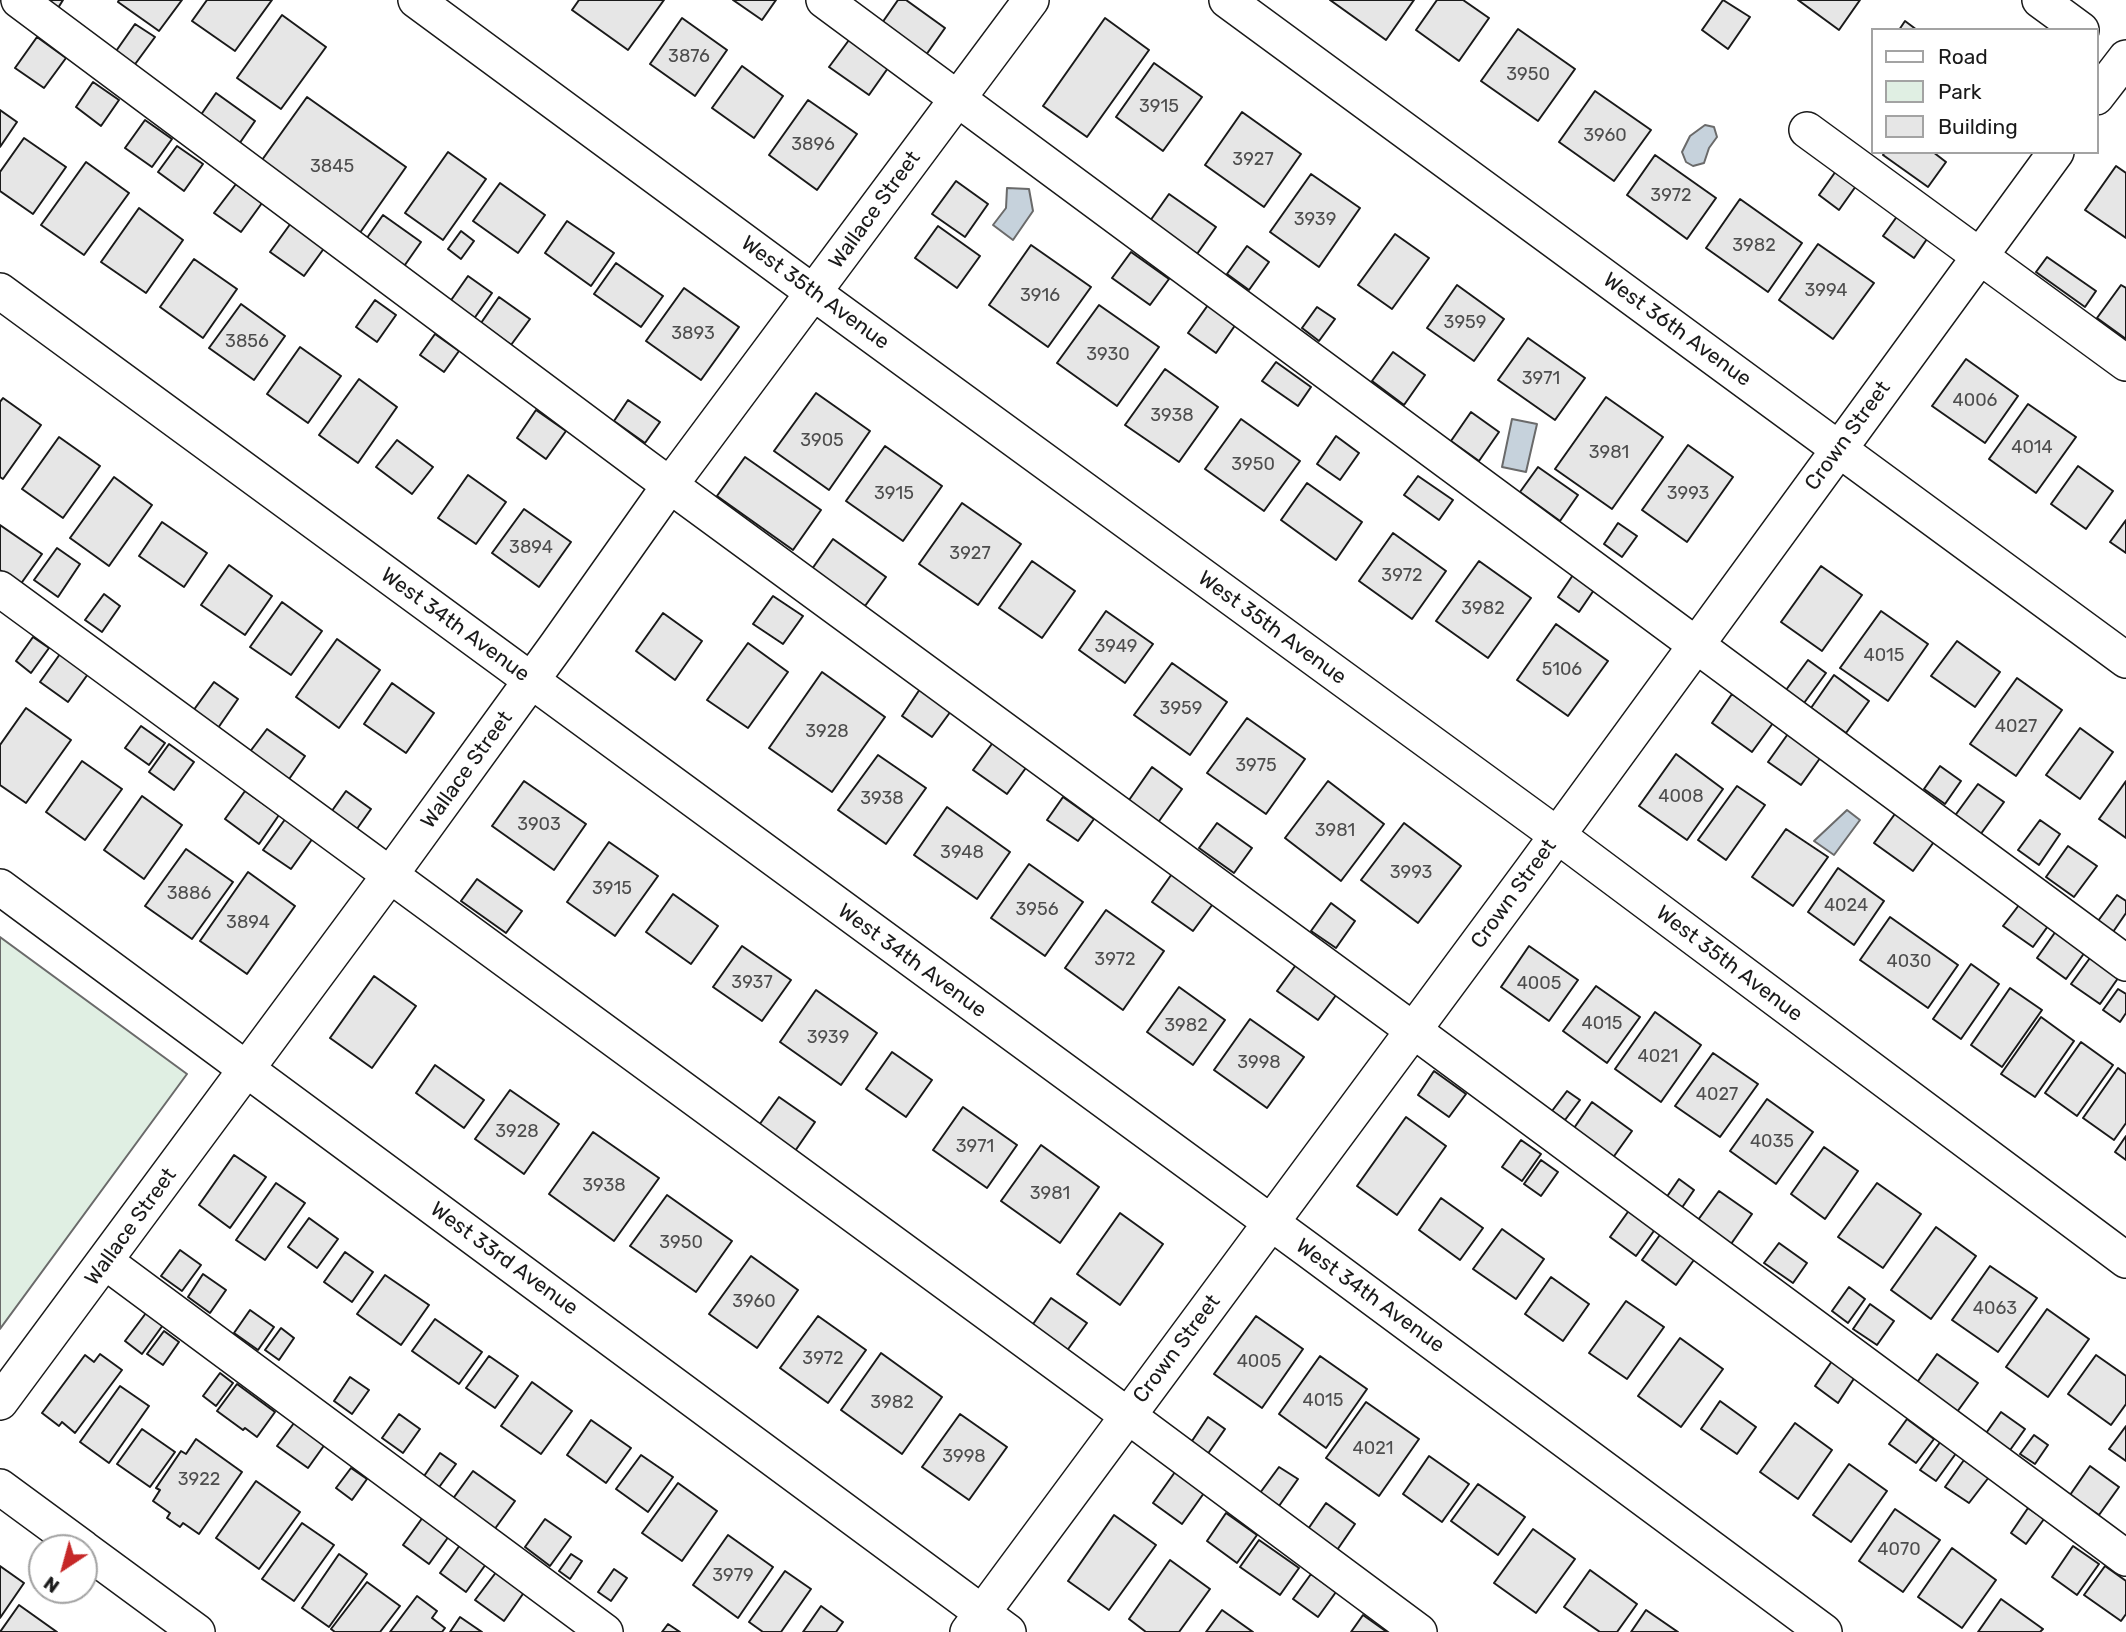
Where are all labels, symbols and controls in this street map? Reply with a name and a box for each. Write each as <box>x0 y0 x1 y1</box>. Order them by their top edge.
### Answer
legend <box>1870 28 2098 154</box>
text: Road <box>1938 44 1988 69</box>
house number: 3876 <box>668 46 710 68</box>
house number: 3950 <box>1506 64 1550 86</box>
text: Park <box>1938 79 1982 104</box>
house number: 3915 <box>1139 96 1179 118</box>
text: Building <box>1938 114 2018 139</box>
house number: 3960 <box>1583 125 1627 147</box>
house number: 3896 <box>791 134 835 156</box>
street label: Wallace Street <box>824 146 926 274</box>
house number: 3927 <box>1232 149 1274 171</box>
house number: 3845 <box>310 156 354 178</box>
house number: 3972 <box>1650 185 1692 207</box>
house number: 3939 <box>1294 209 1336 231</box>
street label: West 35th Avenue <box>736 231 894 355</box>
house number: 3982 <box>1732 235 1776 257</box>
street label: West 36th Avenue <box>1598 268 1756 392</box>
house number: 3994 <box>1804 280 1848 302</box>
house number: 3916 <box>1020 285 1060 307</box>
house number: 3959 <box>1444 312 1486 334</box>
house number: 3893 <box>671 323 715 345</box>
house number: 3856 <box>225 331 269 353</box>
house number: 3930 <box>1086 344 1130 366</box>
house number: 3971 <box>1522 368 1560 390</box>
street label: Crown Street <box>1800 376 1896 496</box>
house number: 4006 <box>1953 390 1997 412</box>
house number: 3938 <box>1150 405 1194 427</box>
house number: 3905 <box>800 430 844 452</box>
house number: 4014 <box>2011 437 2053 459</box>
house number: 3981 <box>1589 442 1629 464</box>
house number: 3950 <box>1231 454 1275 476</box>
house number: 3915 <box>874 483 914 505</box>
house number: 3993 <box>1667 483 1709 505</box>
house number: 3894 <box>509 537 553 559</box>
house number: 3927 <box>949 543 991 565</box>
street label: West 34th Avenue <box>376 563 534 687</box>
house number: 3972 <box>1381 565 1423 587</box>
street label: West 35th Avenue <box>1193 566 1351 690</box>
house number: 3982 <box>1461 598 1505 620</box>
house number: 3949 <box>1095 636 1137 658</box>
house number: 4015 <box>1863 645 1905 667</box>
house number: 5106 <box>1542 659 1582 681</box>
house number: 3959 <box>1160 698 1202 720</box>
street label: Wallace Street <box>416 706 518 834</box>
house number: 4027 <box>1995 716 2037 738</box>
house number: 3928 <box>805 721 849 743</box>
house number: 3975 <box>1235 755 1277 777</box>
house number: 4008 <box>1658 786 1704 808</box>
house number: 3938 <box>860 788 904 810</box>
house number: 3903 <box>517 814 561 836</box>
house number: 3981 <box>1315 820 1355 842</box>
street label: Crown Street <box>1466 834 1562 954</box>
house number: 3948 <box>940 842 984 864</box>
house number: 3993 <box>1390 862 1432 884</box>
house number: 3915 <box>592 878 632 900</box>
house number: 3886 <box>167 883 211 905</box>
house number: 4024 <box>1824 895 1868 917</box>
street label: West 34th Avenue <box>833 899 991 1023</box>
house number: 3956 <box>1015 899 1059 921</box>
street label: West 35th Avenue <box>1651 901 1807 1027</box>
house number: 3894 <box>226 912 270 934</box>
house number: 3972 <box>1094 949 1136 971</box>
house number: 4030 <box>1887 951 1931 973</box>
house number: 3937 <box>731 972 773 994</box>
house number: 4005 <box>1517 973 1561 995</box>
house number: 4015 <box>1581 1013 1623 1035</box>
house number: 3982 <box>1164 1015 1208 1037</box>
house number: 3939 <box>807 1027 849 1049</box>
house number: 4021 <box>1638 1046 1678 1068</box>
house number: 3998 <box>1237 1052 1281 1074</box>
house number: 4027 <box>1696 1084 1738 1106</box>
house number: 3928 <box>495 1121 539 1143</box>
house number: 4035 <box>1750 1131 1794 1153</box>
house number: 3971 <box>956 1136 994 1158</box>
street label: Wallace Street <box>80 1163 182 1291</box>
house number: 3938 <box>582 1175 626 1197</box>
house number: 3981 <box>1030 1183 1070 1205</box>
street label: West 33rd Avenue <box>425 1197 583 1321</box>
house number: 3950 <box>659 1232 703 1254</box>
street label: West 34th Avenue <box>1291 1234 1449 1358</box>
street label: Crown Street <box>1128 1290 1226 1408</box>
house number: 3960 <box>732 1291 776 1313</box>
house number: 4063 <box>1973 1298 2017 1320</box>
house number: 3972 <box>802 1348 844 1370</box>
house number: 4005 <box>1237 1351 1281 1373</box>
house number: 4015 <box>1302 1390 1344 1412</box>
house number: 3982 <box>870 1392 914 1414</box>
house number: 4021 <box>1353 1438 1393 1460</box>
house number: 3998 <box>942 1446 986 1468</box>
house number: 3922 <box>178 1469 220 1491</box>
north arrow <box>28 1534 98 1604</box>
house number: 4070 <box>1877 1539 1921 1561</box>
house number: 3979 <box>712 1565 754 1587</box>
text: N <box>39 1571 64 1598</box>

